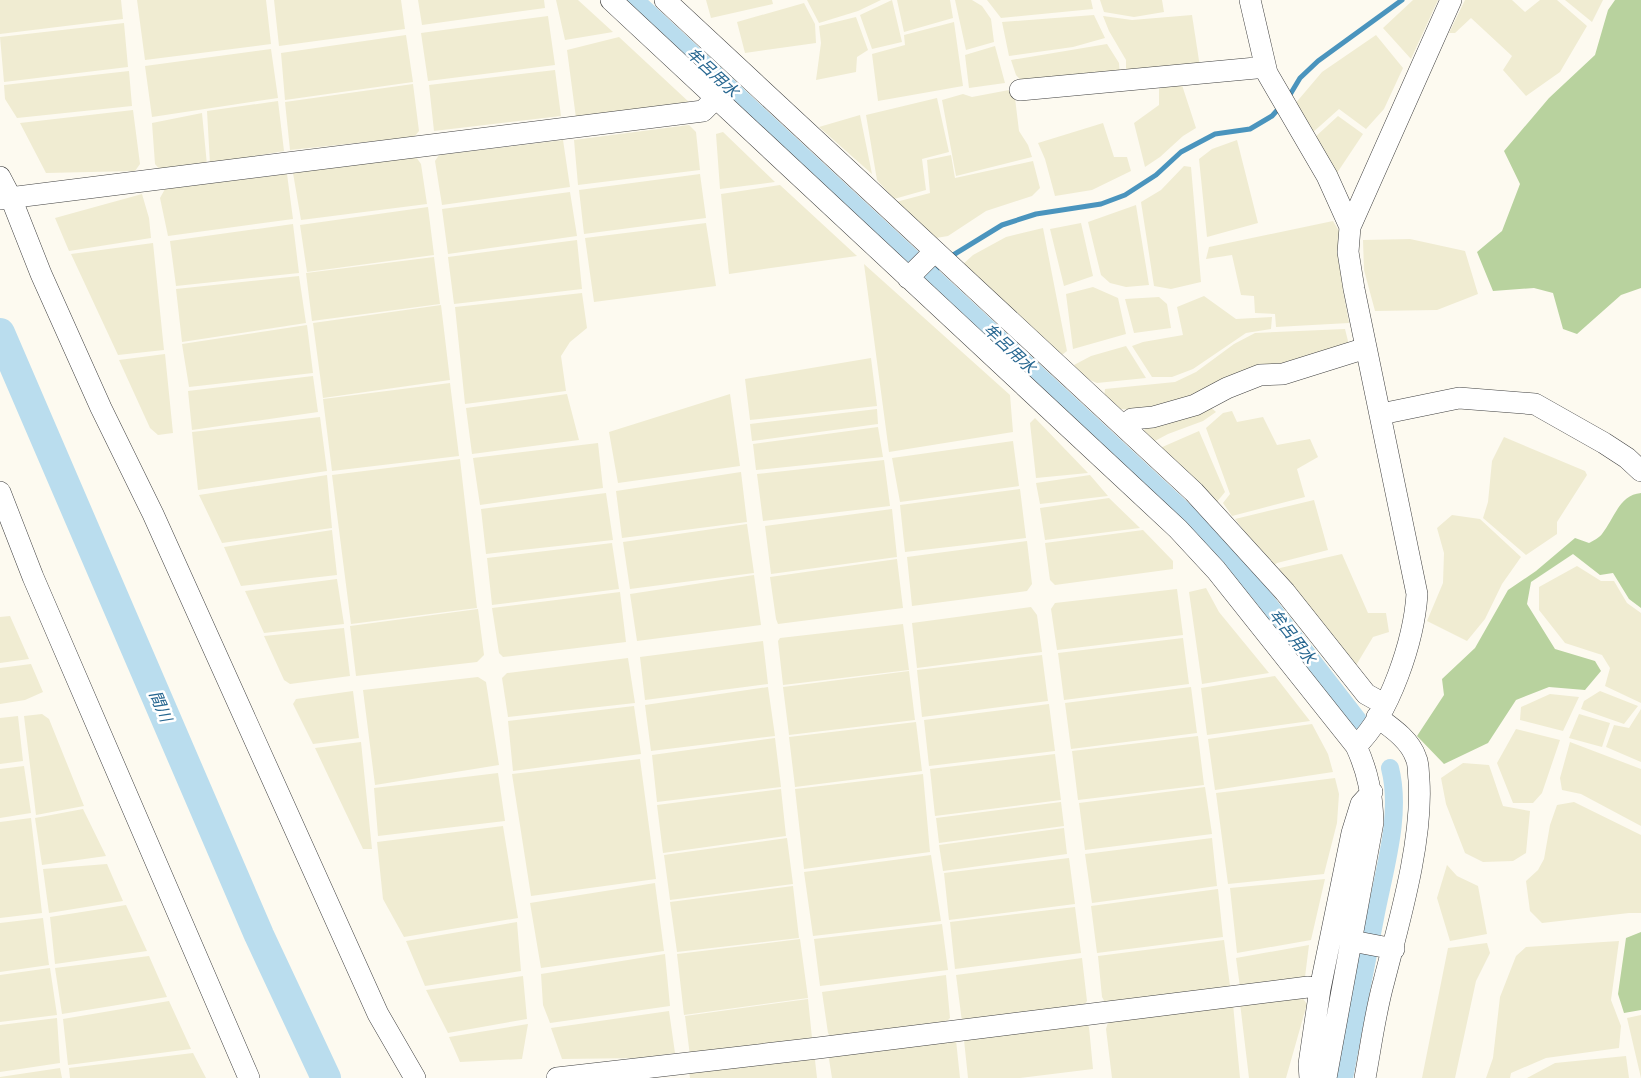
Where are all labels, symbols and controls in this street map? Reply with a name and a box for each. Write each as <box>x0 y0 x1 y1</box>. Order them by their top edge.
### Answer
water label: 牟呂用水 <box>683 44 744 102</box>
water label: 牟呂用水 <box>980 320 1041 378</box>
water label: 牟呂用水 <box>1265 605 1321 669</box>
water label: 間川 <box>146 688 176 726</box>

